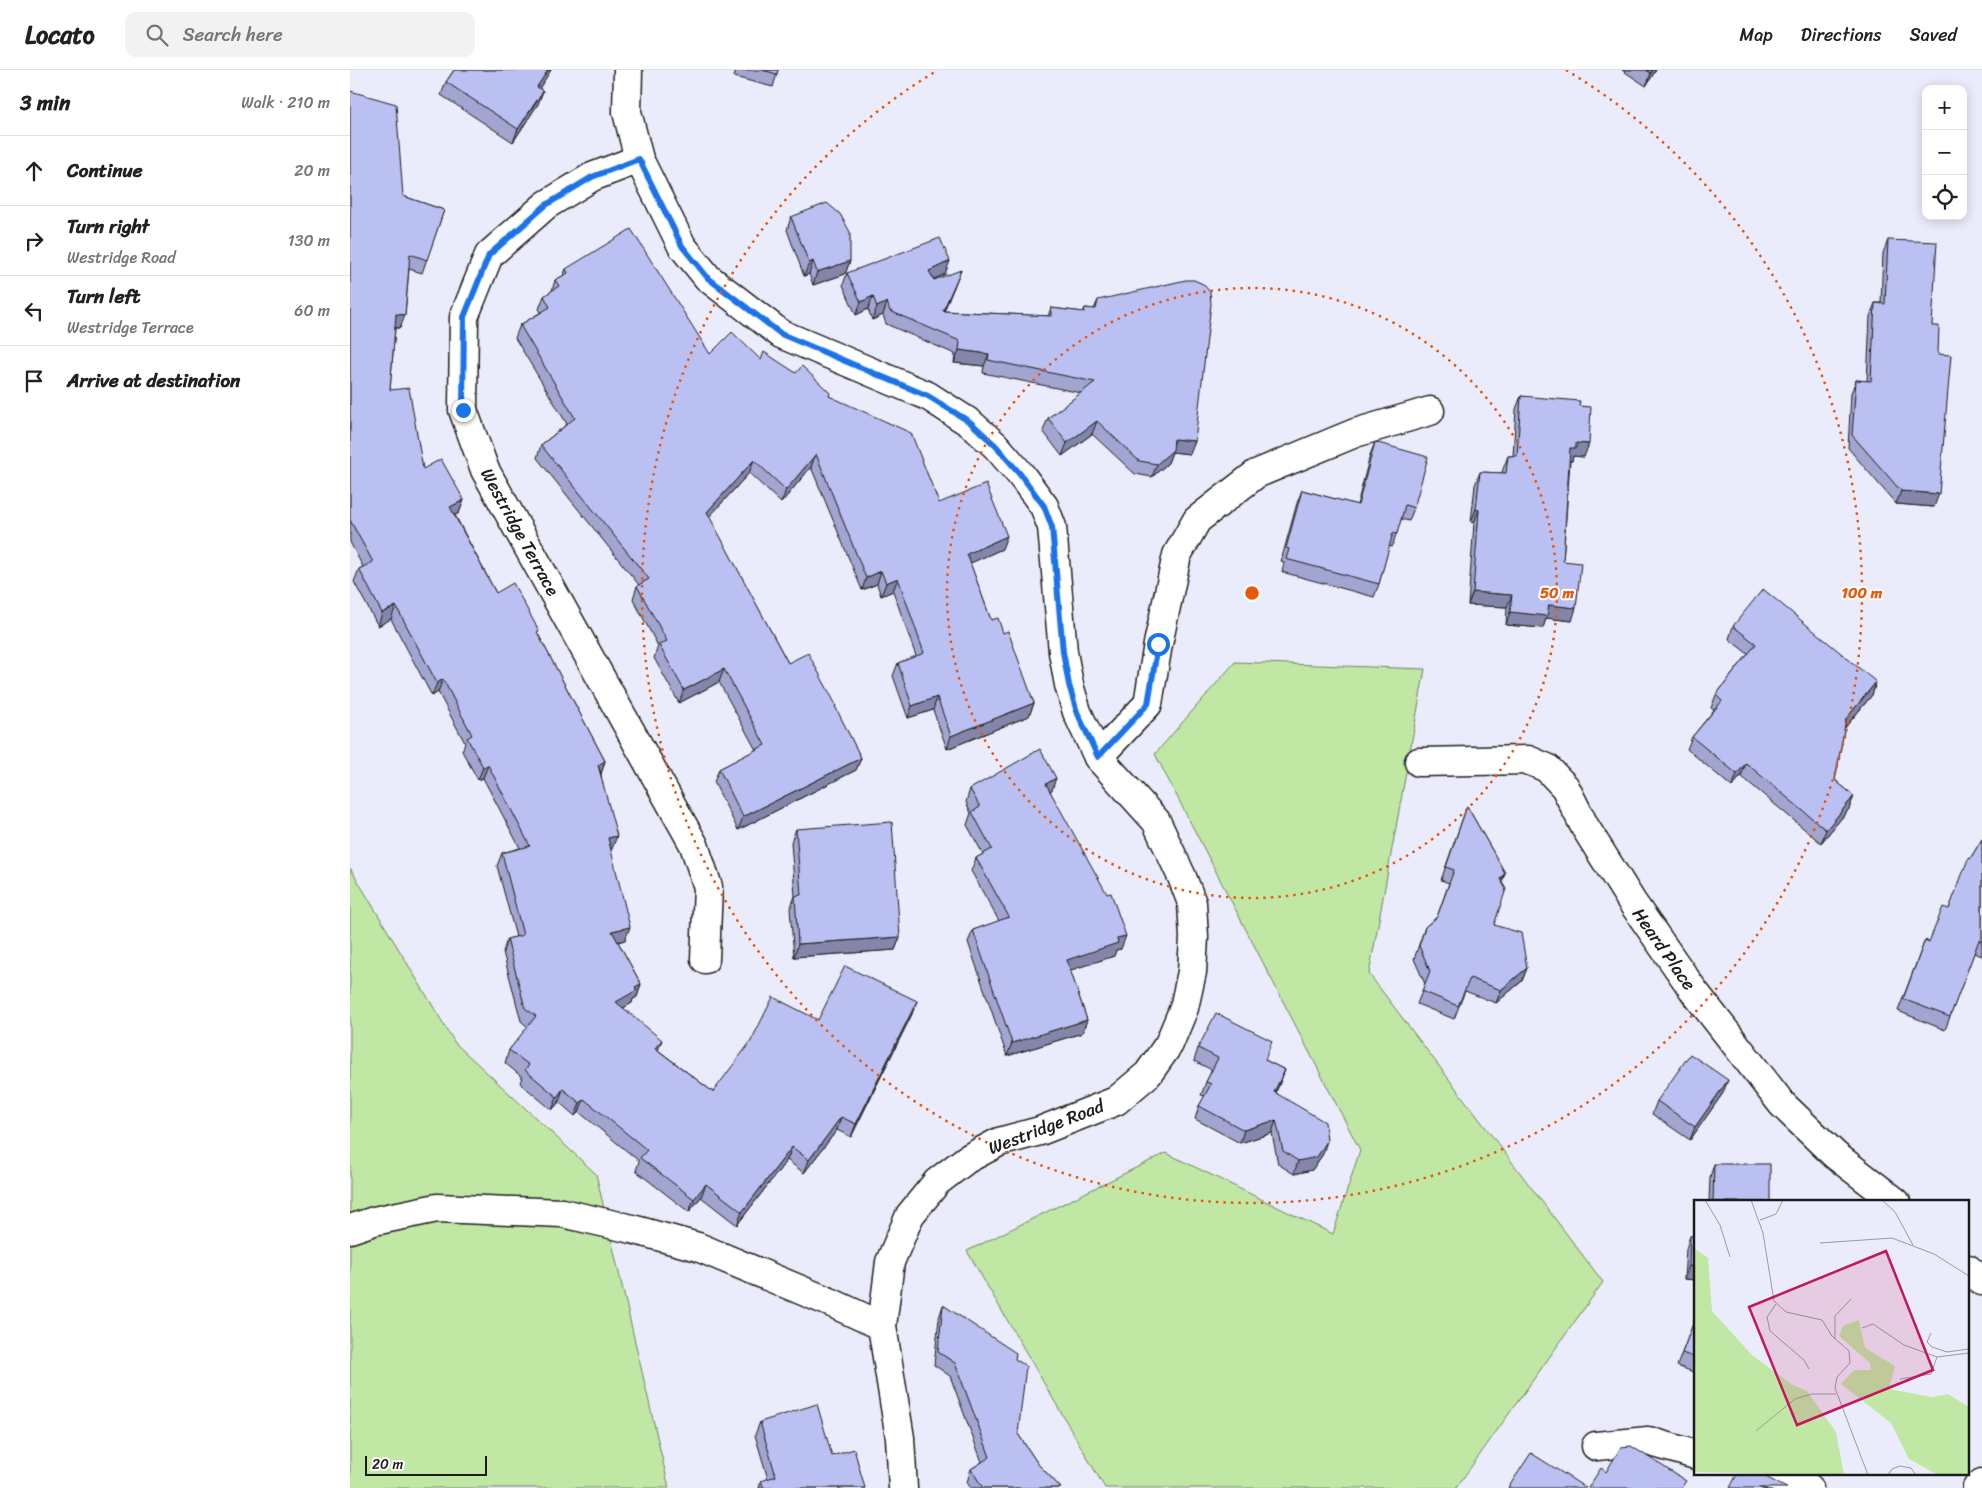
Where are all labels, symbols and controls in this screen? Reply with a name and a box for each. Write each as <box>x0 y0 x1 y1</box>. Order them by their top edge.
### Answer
search box <box>125 12 475 57</box>
text: Locato <box>25 14 95 56</box>
text: Search here <box>183 18 283 51</box>
text: Map <box>1740 19 1773 51</box>
text: Directions <box>1801 19 1882 51</box>
text: Saved <box>1910 19 1957 51</box>
icon: search <box>143 21 171 49</box>
text: 3 min <box>20 84 70 122</box>
map controls <box>1922 85 1967 220</box>
button: + <box>1922 85 1967 130</box>
text: Walk · 210 m <box>241 88 330 117</box>
button: − <box>1922 130 1967 175</box>
text: Continue <box>67 154 143 187</box>
text: 20 m <box>294 156 330 185</box>
icon: ahead <box>20 157 48 185</box>
button: locate <box>1922 175 1967 220</box>
text: Turn right <box>67 210 149 243</box>
text: 130 m <box>288 226 330 255</box>
icon: right <box>20 227 48 255</box>
text: Westridge Road <box>67 243 176 272</box>
text: Turn left <box>67 280 140 313</box>
text: 60 m <box>294 296 330 325</box>
icon: left <box>20 297 48 325</box>
text: Westridge Terrace <box>67 313 194 342</box>
text: Arrive at destination <box>67 364 240 397</box>
icon: arrive <box>20 367 48 395</box>
route end <box>452 399 475 422</box>
street label: Westridge Terrace <box>471 462 569 602</box>
text: 50 m <box>1540 580 1575 606</box>
text: 100 m <box>1842 580 1883 606</box>
centre of rings <box>1243 584 1261 602</box>
route start <box>1147 633 1170 656</box>
street label: Heard Place <box>1623 901 1705 997</box>
street label: Westridge Road <box>983 1090 1110 1164</box>
inset map <box>1694 1200 1970 1476</box>
text: 20 m <box>372 1452 403 1477</box>
scale bar <box>365 1453 488 1476</box>

